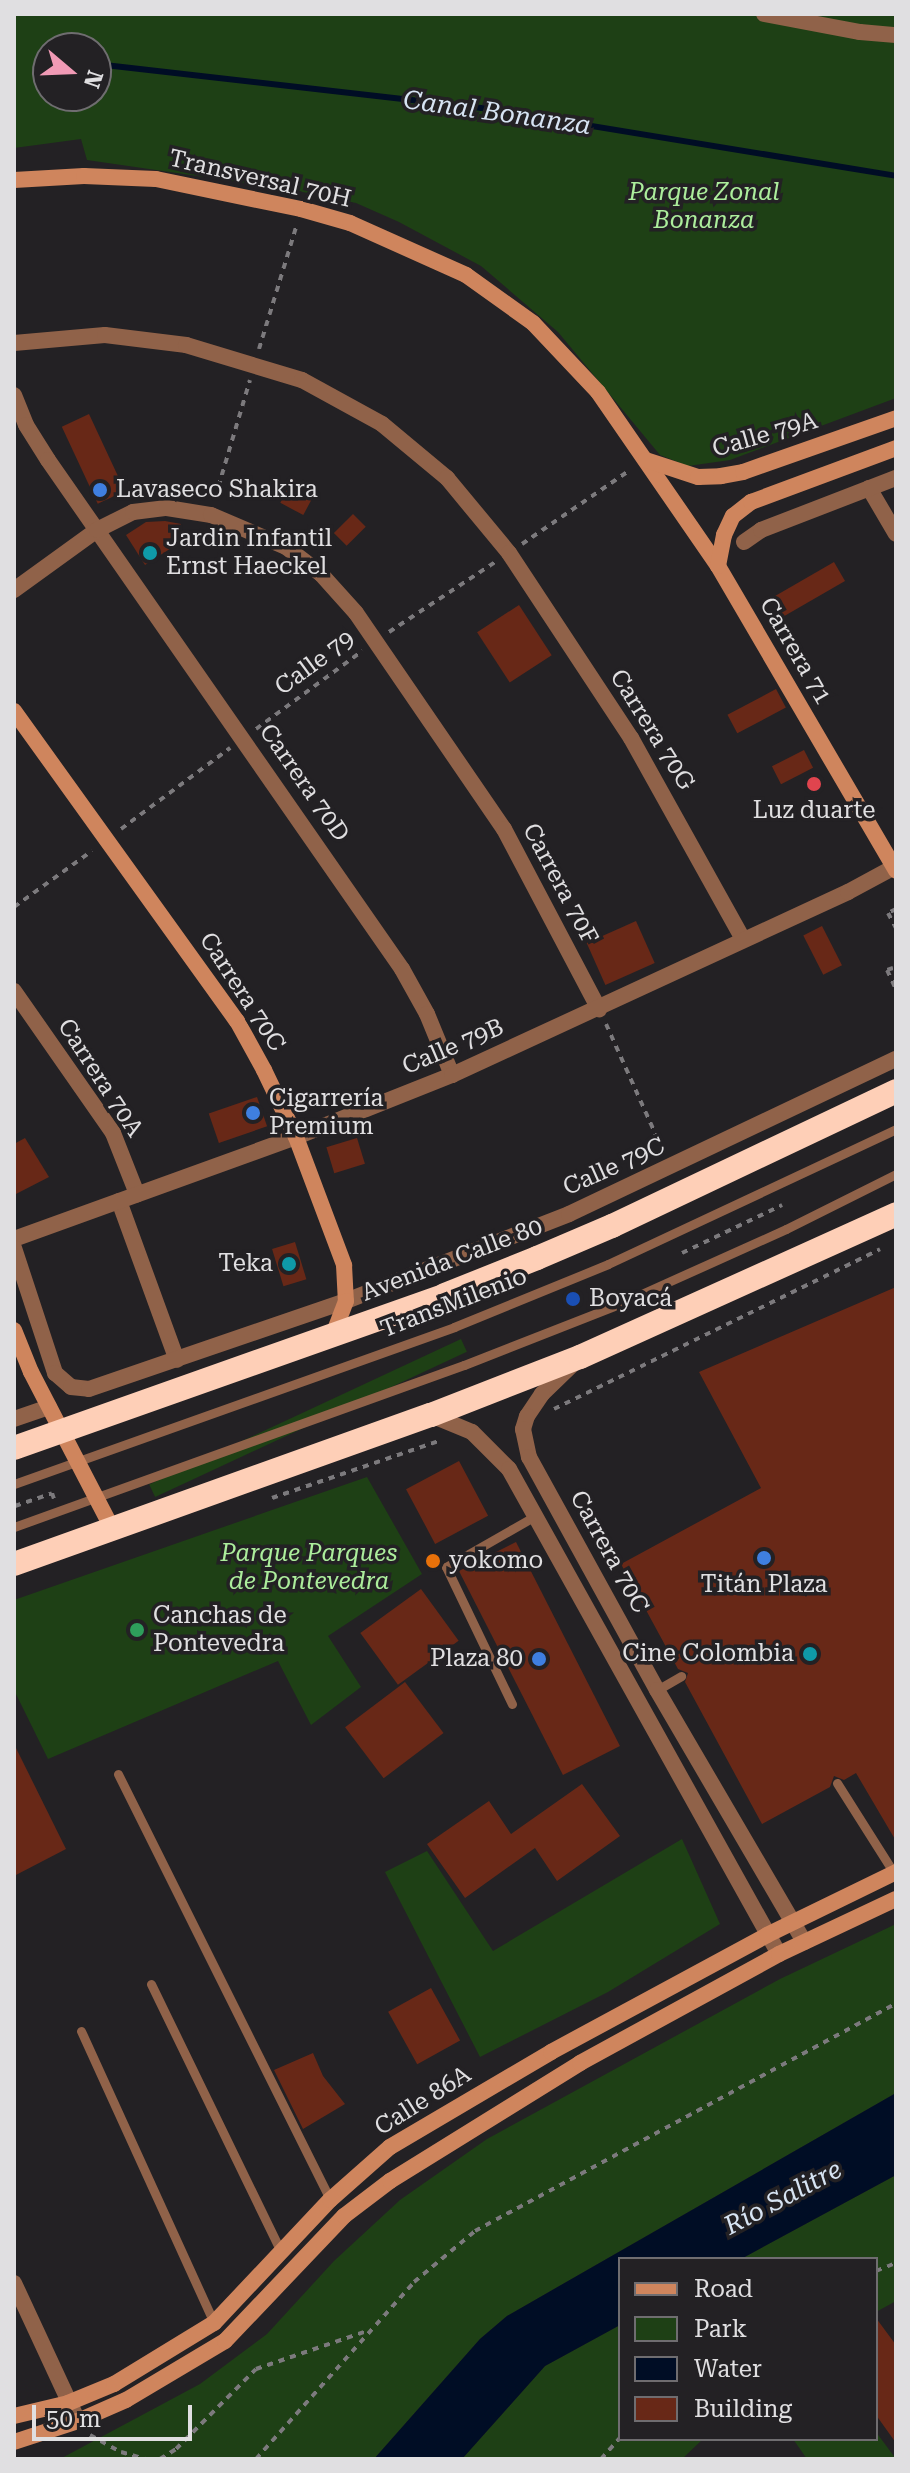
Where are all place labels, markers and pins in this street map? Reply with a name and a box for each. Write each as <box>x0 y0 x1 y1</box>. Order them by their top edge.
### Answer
place label: Lavaseco Shakira <box>116 476 318 504</box>
marker: Lavaseco Shakira <box>91 481 109 499</box>
place label: Jardin Infantil Ernst Haeckel <box>166 525 332 581</box>
marker: Jardin Infantil Ernst Haeckel <box>141 544 159 562</box>
marker: Luz duarte <box>805 775 823 793</box>
place label: Luz duarte <box>753 797 875 825</box>
place label: Cigarrería Premium <box>269 1085 384 1141</box>
marker: Cigarrería Premium <box>244 1104 262 1122</box>
place label: Teka <box>218 1250 273 1278</box>
marker: Teka <box>280 1255 298 1273</box>
place label: Boyacá <box>589 1285 672 1313</box>
marker: Boyacá <box>564 1290 582 1308</box>
place label: yokomo <box>449 1547 543 1575</box>
marker: Titán Plaza <box>755 1549 773 1567</box>
marker: yokomo <box>424 1552 442 1570</box>
place label: Titán Plaza <box>700 1571 828 1599</box>
place label: Canchas de Pontevedra <box>153 1602 287 1658</box>
marker: Canchas de Pontevedra <box>128 1621 146 1639</box>
place label: Cine Colombia <box>622 1640 794 1668</box>
place label: Plaza 80 <box>430 1645 523 1673</box>
marker: Cine Colombia <box>801 1645 819 1663</box>
marker: Plaza 80 <box>530 1650 548 1668</box>

